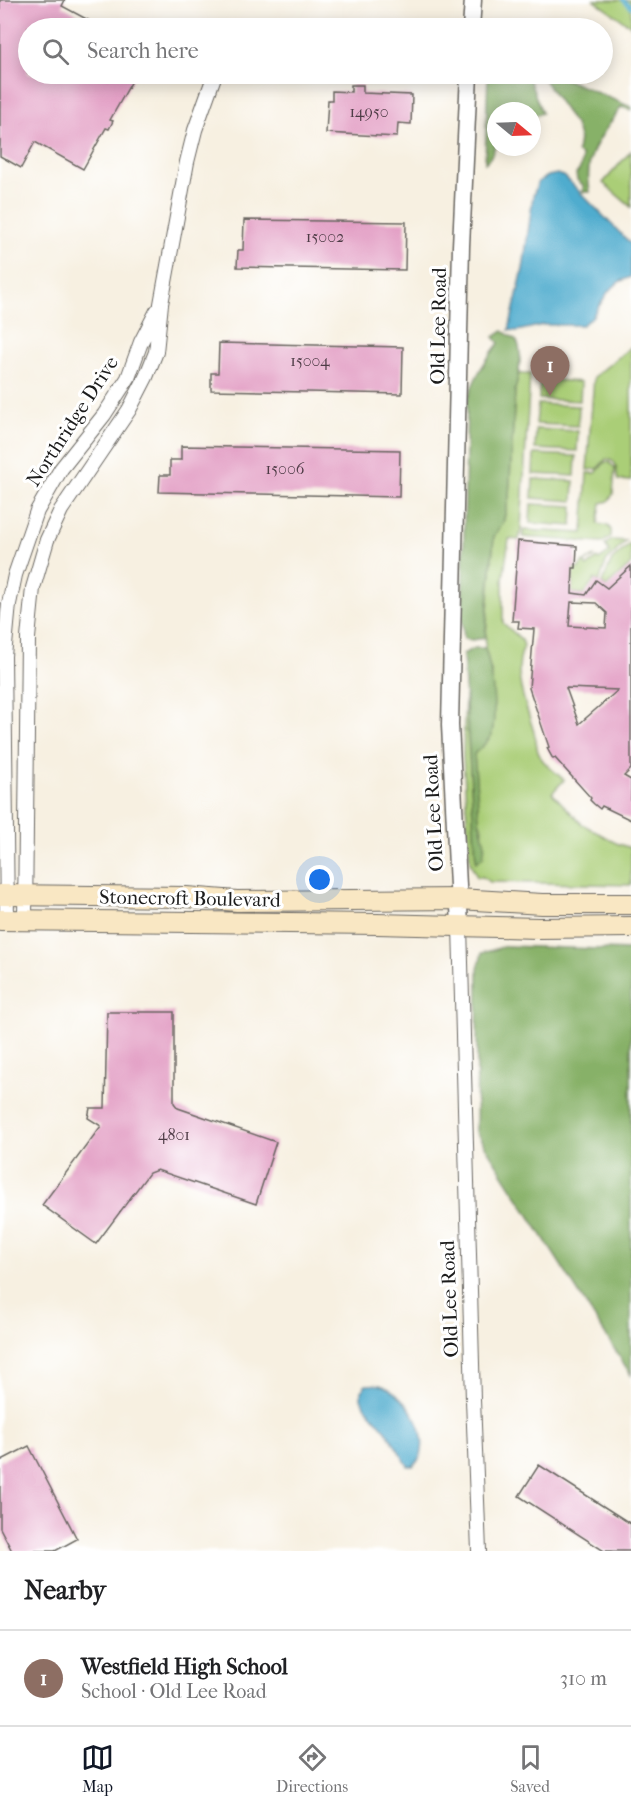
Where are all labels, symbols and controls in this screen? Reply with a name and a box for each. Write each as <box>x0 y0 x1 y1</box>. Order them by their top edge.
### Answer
search box <box>18 18 613 84</box>
icon: search <box>39 35 72 68</box>
text: Search here <box>87 38 199 64</box>
house number: 14950 <box>349 102 389 121</box>
north arrow <box>487 102 541 156</box>
house number: 15002 <box>306 227 344 246</box>
street label: Old Lee Road <box>426 266 451 385</box>
pin: 1 <box>530 346 570 396</box>
house number: 15004 <box>290 351 330 370</box>
street label: Northridge Drive <box>22 352 123 491</box>
house number: 15006 <box>266 459 305 478</box>
street label: Old Lee Road <box>419 753 448 872</box>
your location <box>305 865 334 894</box>
street label: Stonecroft Boulevard <box>99 885 282 912</box>
house number: 4801 <box>158 1125 190 1144</box>
street label: Old Lee Road <box>436 1239 463 1358</box>
text: Nearby <box>24 1575 106 1606</box>
text: Westfield High School <box>81 1654 288 1680</box>
text: 1 <box>40 1667 47 1690</box>
text: 310 m <box>560 1667 607 1690</box>
text: School · Old Lee Road <box>81 1680 267 1703</box>
tab: Map <box>81 1741 114 1796</box>
tab: Directions <box>276 1741 348 1796</box>
tab: Saved <box>510 1741 550 1796</box>

